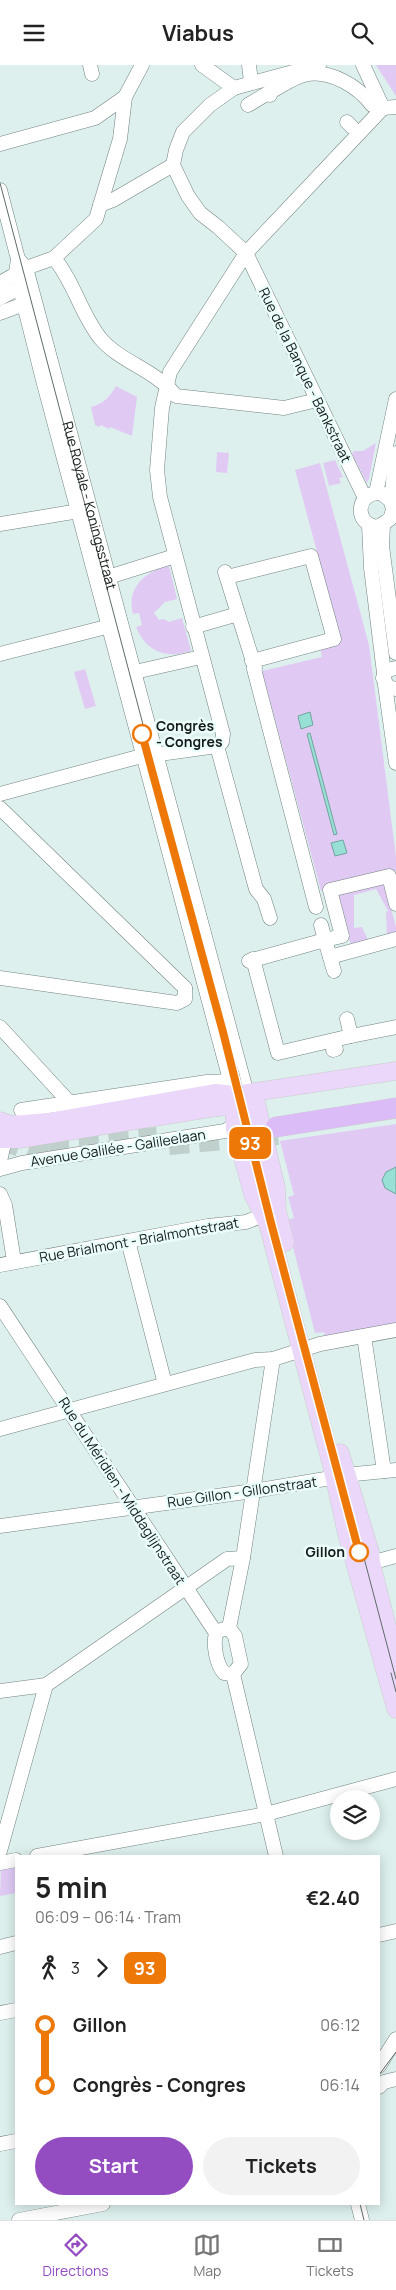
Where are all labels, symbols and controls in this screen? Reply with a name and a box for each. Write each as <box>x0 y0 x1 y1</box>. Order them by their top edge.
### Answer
text: Viabus <box>162 18 234 48</box>
icon: menu <box>20 19 48 47</box>
icon: search <box>348 19 376 47</box>
street label: Rue de la Banque - Bankstraat <box>255 284 356 466</box>
street label: Rue Royale - Koningsstraat <box>58 419 122 592</box>
place label: Congrès - Congres <box>156 716 223 751</box>
marker: Congrès - Congres <box>132 724 152 744</box>
street label: Avenue Galilée - Galileelaan <box>29 1124 207 1171</box>
line badge: 93 <box>228 1127 272 1159</box>
text: 93 <box>239 1131 261 1155</box>
street label: Rue Brialmont - Brialmontstraat <box>38 1213 241 1266</box>
street label: Rue du Méridien - Middaglijnstraat <box>55 1393 191 1589</box>
street label: Rue Gillon - Gillonstraat <box>166 1472 318 1511</box>
place label: Gillon <box>306 1542 345 1561</box>
marker: Gillon <box>349 1542 369 1562</box>
map controls <box>330 1790 380 1840</box>
button: layers <box>330 1790 380 1840</box>
text: 5 min <box>35 1868 108 1906</box>
text: €2.40 <box>306 1885 360 1911</box>
text: 06:09 – 06:14 · Tram <box>35 1906 181 1928</box>
icon: walk <box>35 1954 63 1982</box>
icon: forward <box>88 1954 116 1982</box>
text: 93 <box>134 1956 156 1980</box>
text: 3 <box>71 1957 80 1979</box>
text: Gillon <box>73 2012 127 2038</box>
text: 06:12 <box>320 2014 360 2036</box>
text: Congrès - Congres <box>73 2072 246 2098</box>
text: 06:14 <box>320 2074 360 2096</box>
button: Start <box>35 2137 193 2195</box>
button: Tickets <box>203 2137 360 2195</box>
tab: Directions <box>42 2231 109 2280</box>
tab: Map <box>193 2231 221 2280</box>
tab: Tickets <box>306 2231 354 2280</box>

